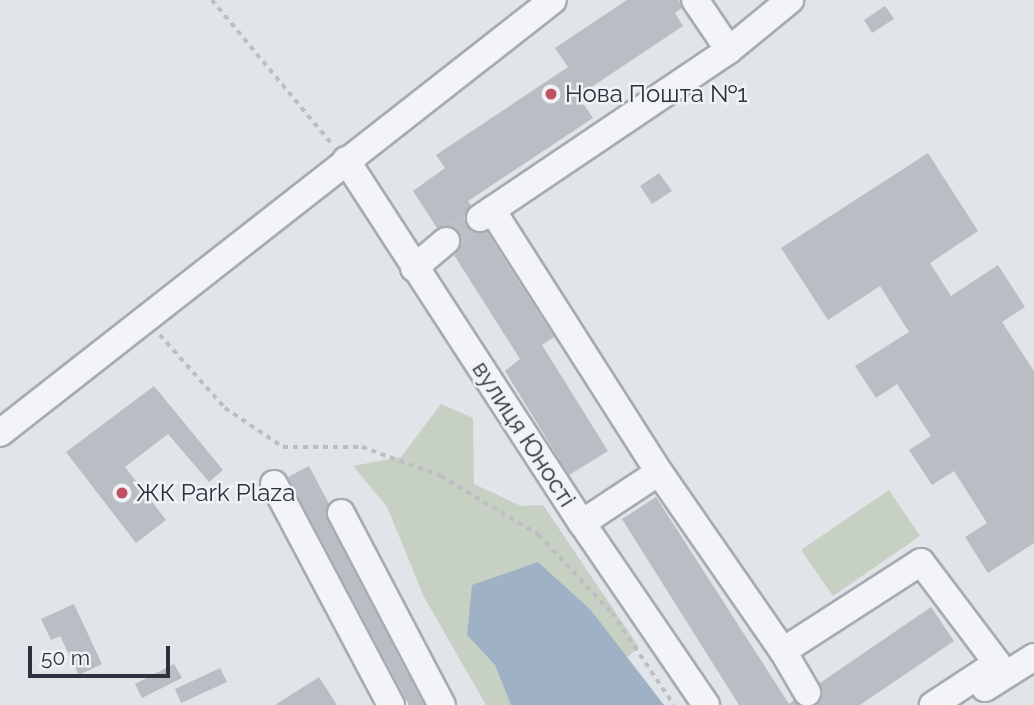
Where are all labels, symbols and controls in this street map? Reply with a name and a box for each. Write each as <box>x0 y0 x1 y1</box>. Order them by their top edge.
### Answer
place label: Нова Пошта №1 <box>565 80 748 108</box>
marker: Нова Пошта №1 <box>543 86 559 102</box>
street label: вулиця Юності <box>466 356 582 512</box>
place label: ЖК Park Plaza <box>136 479 296 507</box>
marker: ЖК Park Plaza <box>114 485 130 501</box>
scale bar <box>32 632 173 676</box>
text: 50 m <box>41 645 90 670</box>

